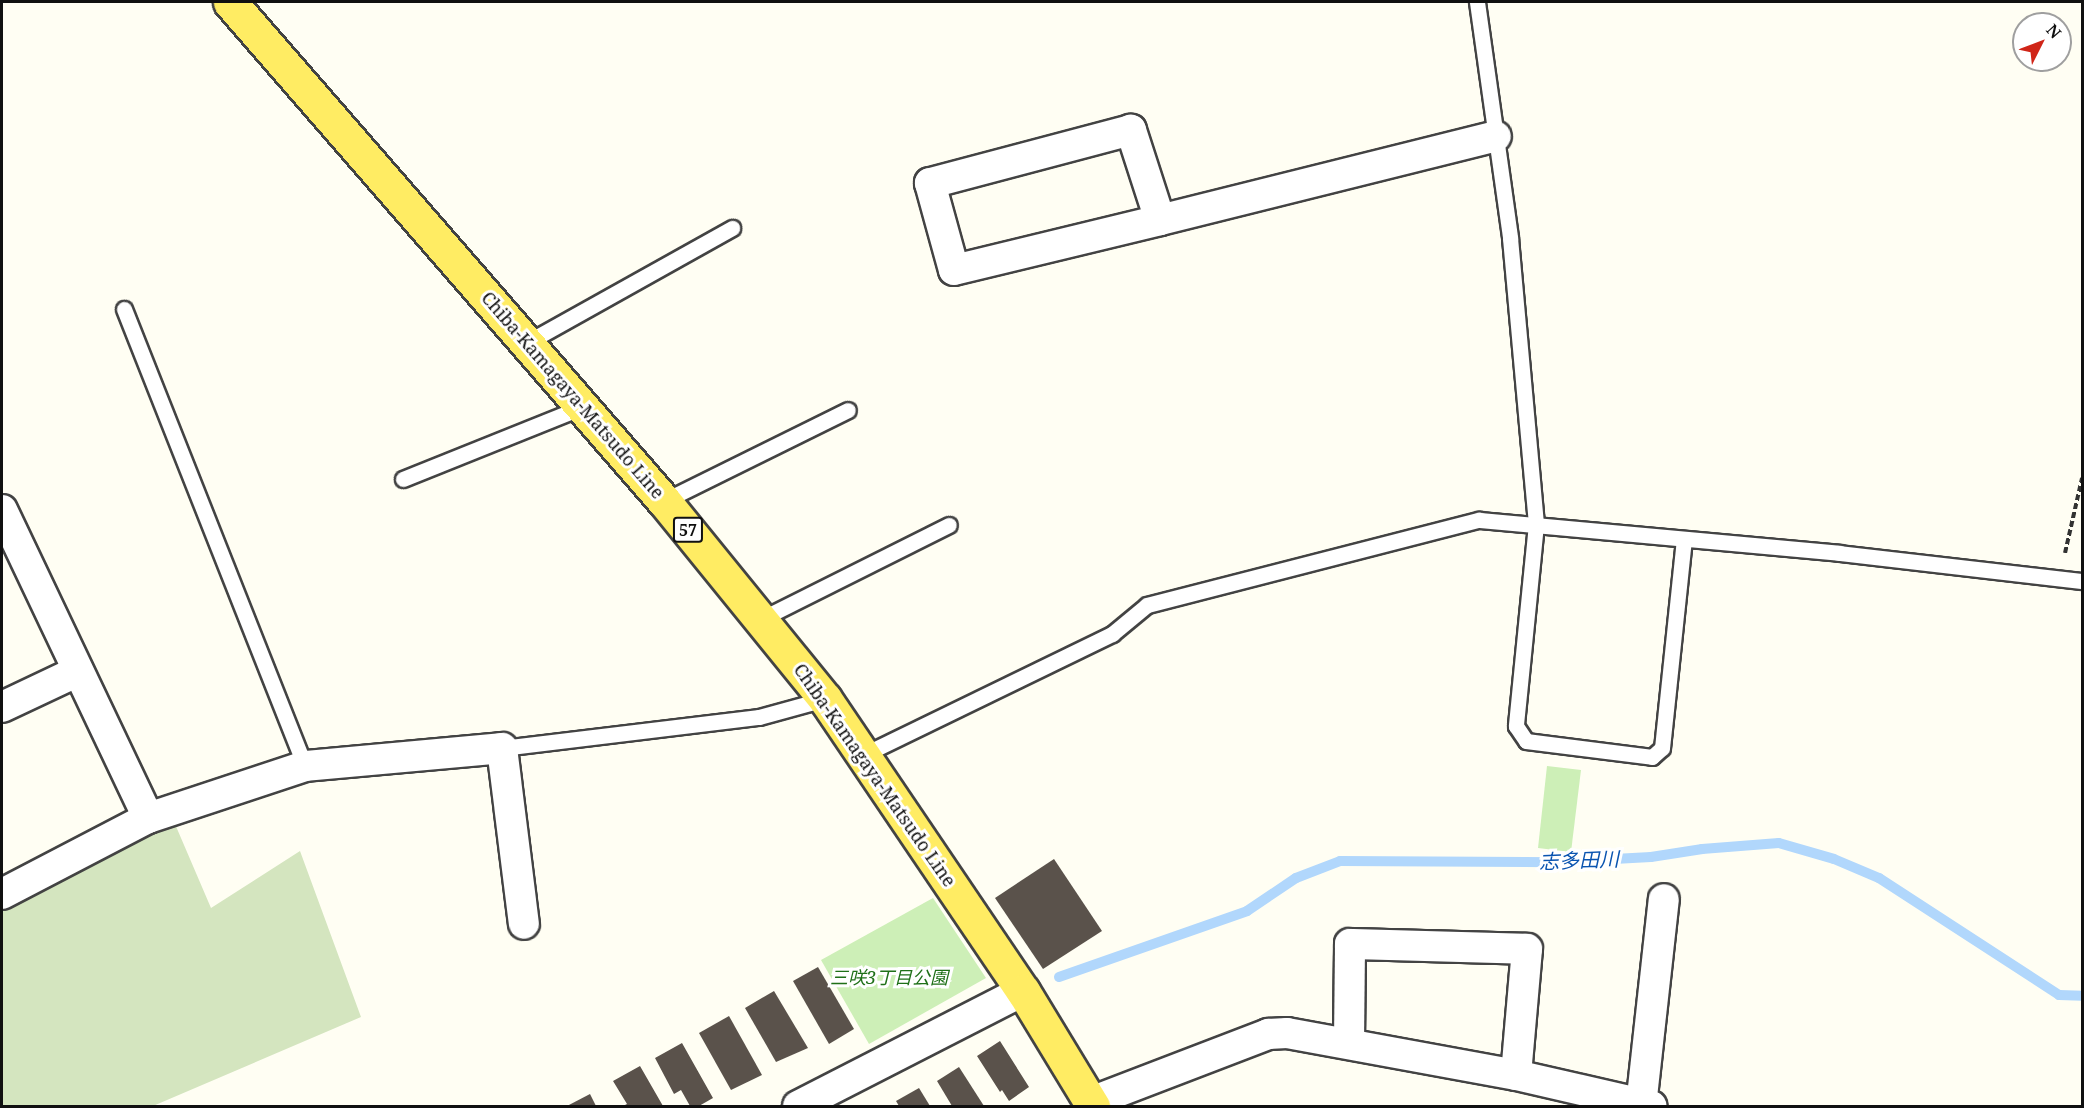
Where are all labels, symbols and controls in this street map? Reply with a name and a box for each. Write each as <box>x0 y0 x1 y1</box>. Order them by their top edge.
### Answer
north arrow <box>2012 12 2072 72</box>
text: N <box>2041 19 2066 43</box>
street label: Chiba-Kamagaya-Matsudo Line <box>477 287 669 503</box>
road number: 57 <box>672 517 704 543</box>
street label: Chiba-Kamagaya-Matsudo Line <box>789 659 961 891</box>
water label: 志多田川 <box>1539 847 1619 873</box>
park label: 三咲3丁目公園 <box>830 966 948 988</box>

